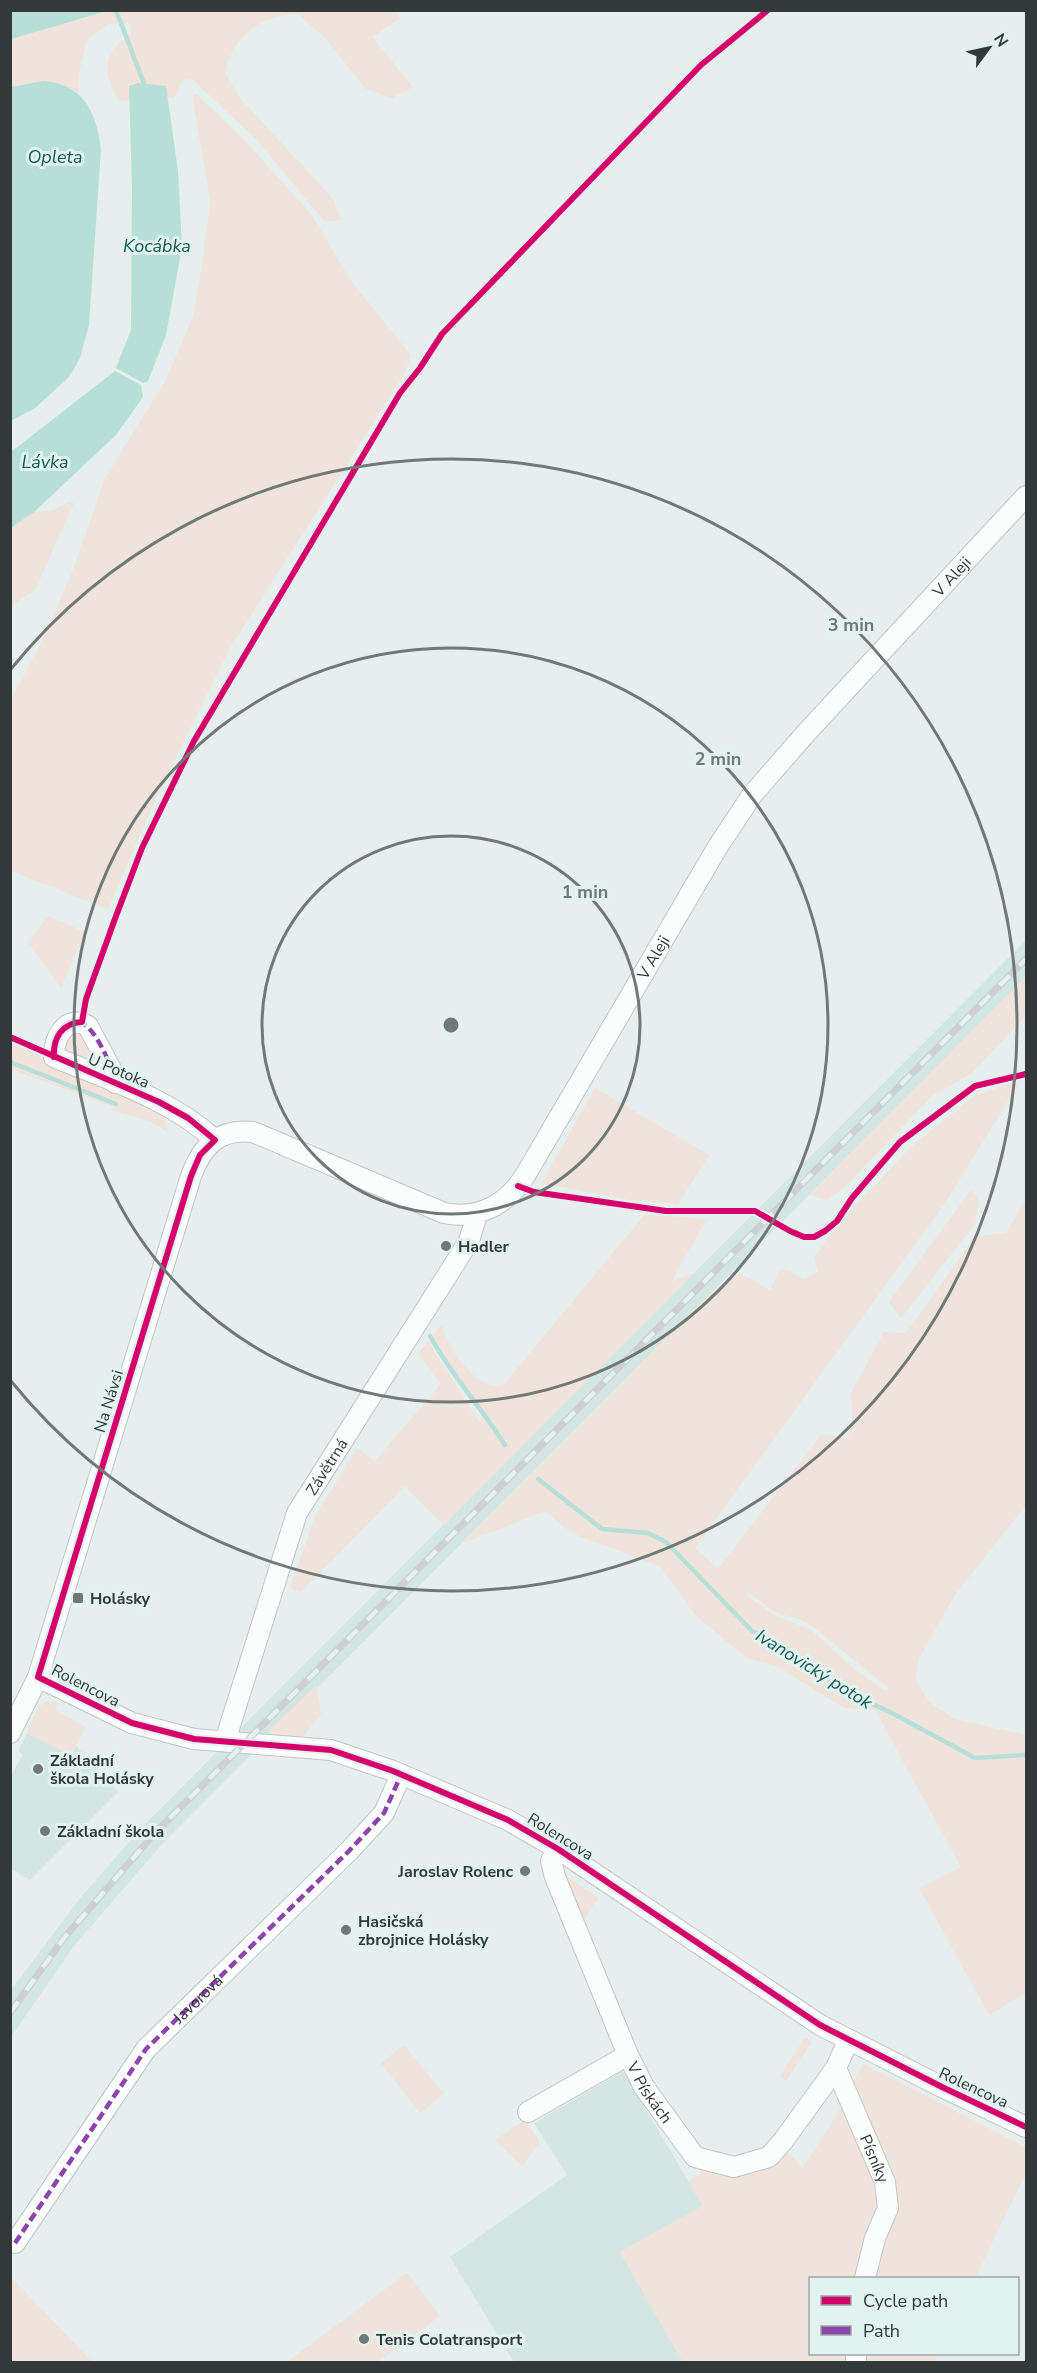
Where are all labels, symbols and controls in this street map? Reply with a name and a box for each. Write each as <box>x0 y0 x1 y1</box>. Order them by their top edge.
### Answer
north arrow <box>959 18 1019 78</box>
text: N <box>988 29 1013 51</box>
water label: Opleta <box>28 145 82 169</box>
water label: Kocábka <box>123 234 191 258</box>
water label: Lávka <box>22 450 68 474</box>
street label: V Aleji <box>927 552 976 603</box>
text: 3 min <box>828 613 874 637</box>
text: 2 min <box>695 747 741 771</box>
text: 1 min <box>562 880 608 904</box>
street label: V Aleji <box>632 932 675 985</box>
centre of rings <box>441 1015 461 1035</box>
street label: U Potoka <box>84 1048 153 1094</box>
place label: Hadler <box>458 1236 509 1258</box>
marker: Hadler <box>439 1239 453 1253</box>
street label: Na Návsi <box>89 1367 129 1435</box>
street label: Závětrná <box>301 1435 353 1500</box>
place label: Holásky <box>90 1588 151 1610</box>
marker: Holásky <box>71 1591 85 1605</box>
water label: Ivanovický potok <box>751 1623 878 1715</box>
street label: Rolencova <box>47 1659 124 1713</box>
place label: Základní škola Holásky <box>50 1750 154 1790</box>
marker: Základní škola Holásky <box>31 1762 45 1776</box>
street label: Rolencova <box>523 1808 598 1866</box>
place label: Základní škola <box>57 1821 164 1843</box>
marker: Základní škola <box>38 1824 52 1838</box>
place label: Jaroslav Rolenc <box>397 1861 513 1883</box>
marker: Jaroslav Rolenc <box>518 1864 532 1878</box>
place label: Hasičská zbrojnice Holásky <box>358 1911 489 1951</box>
marker: Hasičská zbrojnice Holásky <box>339 1923 353 1937</box>
street label: Javorová <box>168 1970 228 2030</box>
street label: V Pískách <box>621 2057 677 2128</box>
street label: Rolencova <box>935 2062 1012 2114</box>
street label: Písníky <box>854 2131 894 2187</box>
legend <box>809 2277 1019 2355</box>
text: Cycle path <box>863 2289 948 2313</box>
text: Path <box>863 2319 900 2343</box>
place label: Tenis Colatransport <box>376 2329 523 2351</box>
marker: Tenis Colatransport <box>357 2332 371 2346</box>

